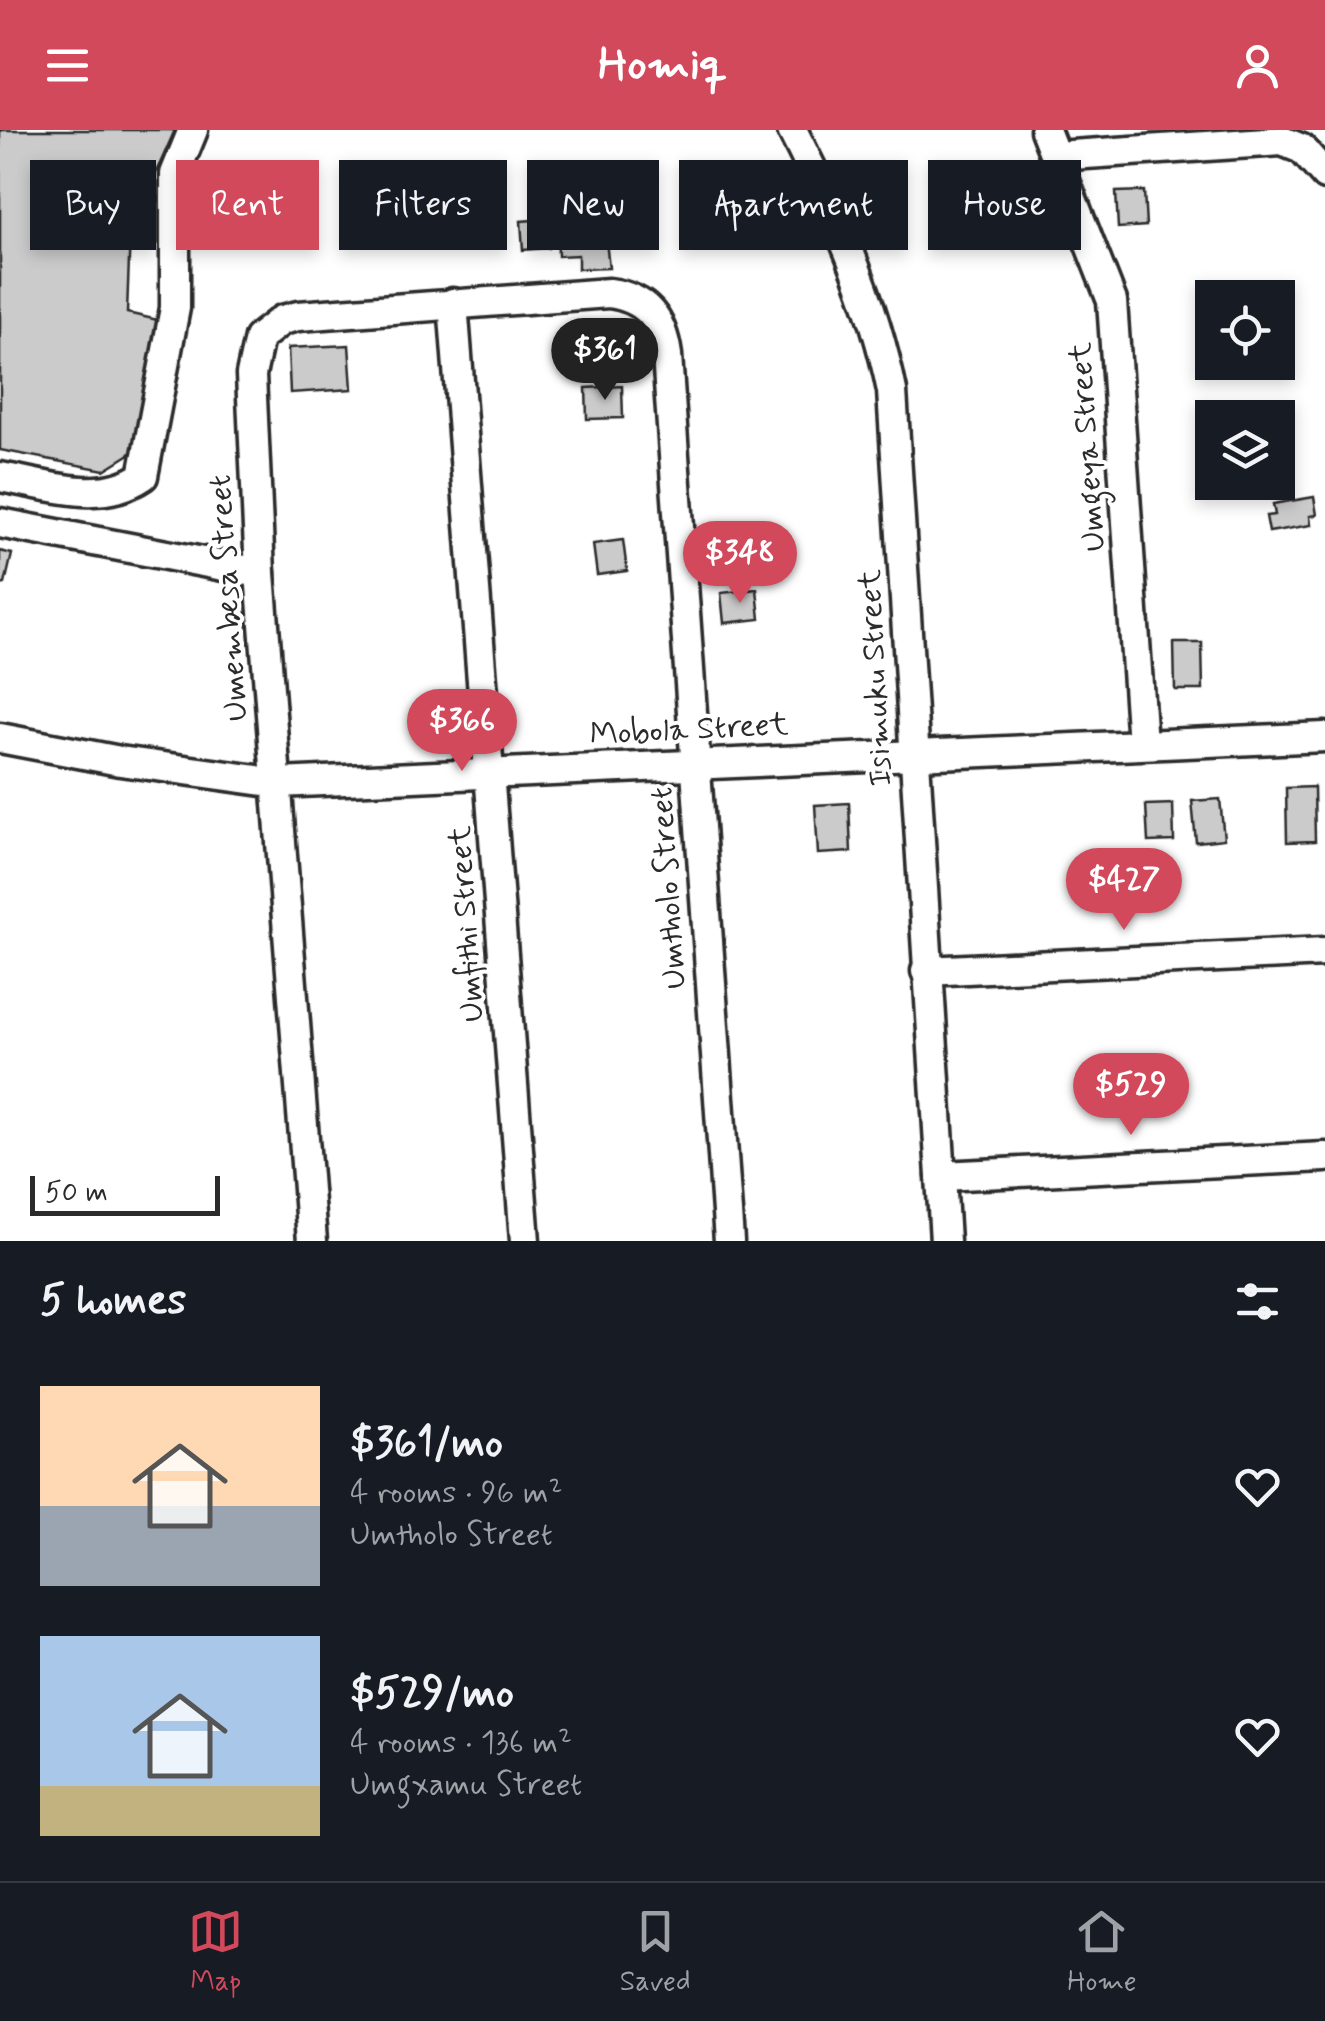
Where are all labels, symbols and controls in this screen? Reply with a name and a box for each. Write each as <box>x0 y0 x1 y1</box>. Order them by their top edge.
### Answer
text: Homiq <box>598 36 727 95</box>
icon: menu <box>40 38 95 93</box>
icon: person <box>1230 38 1285 93</box>
chip: Buy <box>30 160 156 250</box>
chip: Rent <box>176 160 319 250</box>
chip: Filters <box>339 160 507 250</box>
chip: New <box>527 160 659 250</box>
chip: Apartment <box>679 160 908 250</box>
chip: House <box>928 160 1081 250</box>
map controls <box>1195 280 1295 500</box>
button: locate <box>1195 280 1295 380</box>
pin: $361 <box>546 318 664 403</box>
text: $361 <box>573 329 637 371</box>
street label: Umgeya Street <box>1060 340 1119 553</box>
button: layers <box>1195 400 1295 500</box>
street label: Umembesa Street <box>199 473 259 723</box>
pin: $348 <box>681 521 799 606</box>
text: $348 <box>705 532 775 574</box>
street label: Isimuku Street <box>849 568 903 788</box>
pin: $366 <box>403 689 521 774</box>
text: $366 <box>429 700 495 742</box>
street label: Mobola Street <box>589 704 790 756</box>
street label: Umtholo Street <box>641 785 697 991</box>
street label: Umfithi Street <box>439 824 495 1023</box>
pin: $427 <box>1065 848 1183 933</box>
text: $427 <box>1088 859 1160 901</box>
pin: $529 <box>1072 1053 1190 1138</box>
text: $529 <box>1095 1064 1167 1106</box>
scale bar <box>30 1171 220 1216</box>
text: 50 m <box>45 1175 108 1212</box>
text: 5 homes <box>40 1274 186 1329</box>
icon: filters <box>1230 1274 1285 1329</box>
text: $361/mo <box>350 1417 503 1472</box>
icon: home <box>120 1426 240 1546</box>
icon: heart <box>1230 1459 1285 1514</box>
text: 4 rooms · 96 m² <box>350 1472 563 1514</box>
text: Umtholo Street <box>350 1514 553 1556</box>
text: $529/mo <box>350 1667 514 1722</box>
icon: home <box>120 1676 240 1796</box>
icon: heart <box>1230 1709 1285 1764</box>
text: 4 rooms · 136 m² <box>350 1722 572 1764</box>
text: Umgxamu Street <box>350 1764 582 1806</box>
tab: Map <box>188 1904 243 2001</box>
tab: Saved <box>620 1904 691 2001</box>
tab: Home <box>1067 1904 1137 2001</box>

